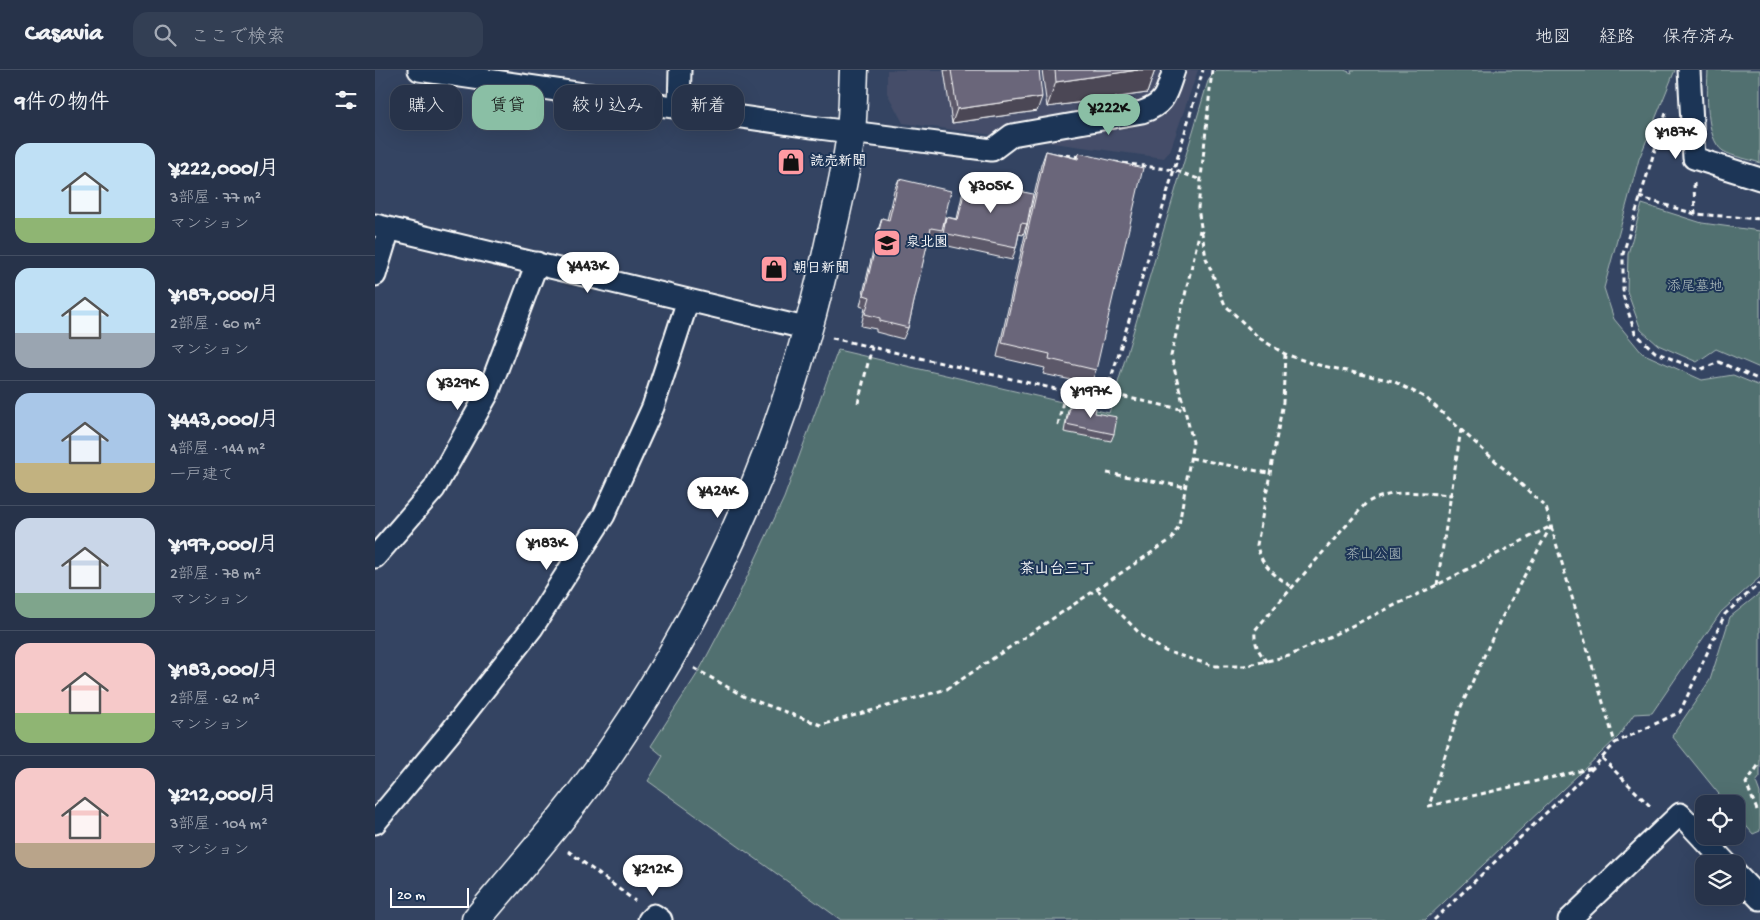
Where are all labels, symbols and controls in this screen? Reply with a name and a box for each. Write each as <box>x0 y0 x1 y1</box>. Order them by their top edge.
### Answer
search box <box>133 12 483 57</box>
text: Casavia <box>25 20 103 49</box>
icon: search <box>151 21 179 49</box>
text: ここで検索 <box>191 27 286 50</box>
text: 地図 <box>1535 28 1571 49</box>
text: 経路 <box>1599 28 1635 49</box>
text: 保存済み <box>1663 28 1735 49</box>
chip: 購入 <box>390 85 462 130</box>
chip: 賃貸 <box>472 85 544 130</box>
chip: 絞り込み <box>554 85 662 130</box>
chip: 新着 <box>672 85 744 130</box>
icon: filters <box>332 86 360 114</box>
text: 9件の物件 <box>15 92 110 117</box>
pin: ¥222K <box>1074 93 1144 136</box>
text: ¥222K <box>1089 100 1129 119</box>
pin: ¥187K <box>1641 118 1711 160</box>
text: ¥187K <box>1656 124 1696 143</box>
shop icon: 読売新聞 <box>776 147 806 177</box>
place label: 読売新聞 <box>810 153 866 171</box>
text: ¥222,000/月 <box>170 158 279 183</box>
icon: home <box>55 163 115 223</box>
pin: ¥305K <box>956 172 1026 214</box>
text: ¥305K <box>970 178 1012 197</box>
text: 3部屋 · 77 m² <box>170 190 261 209</box>
text: マンション <box>170 216 249 235</box>
school or university icon: 泉北園 <box>872 228 902 258</box>
place label: 泉北園 <box>906 234 948 252</box>
pin: ¥443K <box>553 252 623 294</box>
shop icon: 朝日新聞 <box>759 254 789 284</box>
text: ¥443K <box>568 258 608 277</box>
place label: 朝日新聞 <box>793 260 849 278</box>
park label: 添尾墓地 <box>1667 279 1723 296</box>
text: ¥187,000/月 <box>170 284 279 309</box>
icon: home <box>55 288 115 348</box>
text: 2部屋 · 60 m² <box>170 316 261 335</box>
text: マンション <box>170 342 249 361</box>
pin: ¥329K <box>423 368 493 411</box>
text: ¥329K <box>438 375 478 394</box>
pin: ¥197K <box>1056 376 1126 419</box>
text: ¥197K <box>1071 383 1111 402</box>
text: ¥443,000/月 <box>170 409 279 434</box>
icon: home <box>55 413 115 473</box>
text: 4部屋 · 144 m² <box>170 441 265 460</box>
text: 一戸建て <box>170 467 234 486</box>
pin: ¥424K <box>683 476 753 519</box>
text: ¥424K <box>698 483 738 502</box>
pin: ¥183K <box>512 528 582 571</box>
text: ¥197,000/月 <box>170 534 278 559</box>
text: ¥183K <box>527 535 567 554</box>
icon: home <box>55 538 115 598</box>
park label: 茶山公園 <box>1346 547 1402 564</box>
district label: 茶山台三丁 <box>1019 560 1095 579</box>
text: 2部屋 · 78 m² <box>170 566 261 585</box>
text: マンション <box>170 592 249 611</box>
text: ¥183,000/月 <box>170 659 279 684</box>
icon: home <box>55 663 115 723</box>
text: 2部屋 · 62 m² <box>170 691 260 710</box>
text: マンション <box>170 717 249 736</box>
text: ¥212,000/月 <box>170 784 277 809</box>
icon: home <box>55 788 115 848</box>
map controls <box>1695 795 1745 905</box>
button: locate <box>1695 795 1745 845</box>
text: 3部屋 · 104 m² <box>170 816 268 835</box>
text: マンション <box>170 842 249 861</box>
pin: ¥212K <box>618 854 688 897</box>
button: layers <box>1695 855 1745 905</box>
text: ¥212K <box>634 861 672 880</box>
scale bar <box>390 885 469 908</box>
text: 20 m <box>397 888 425 905</box>

